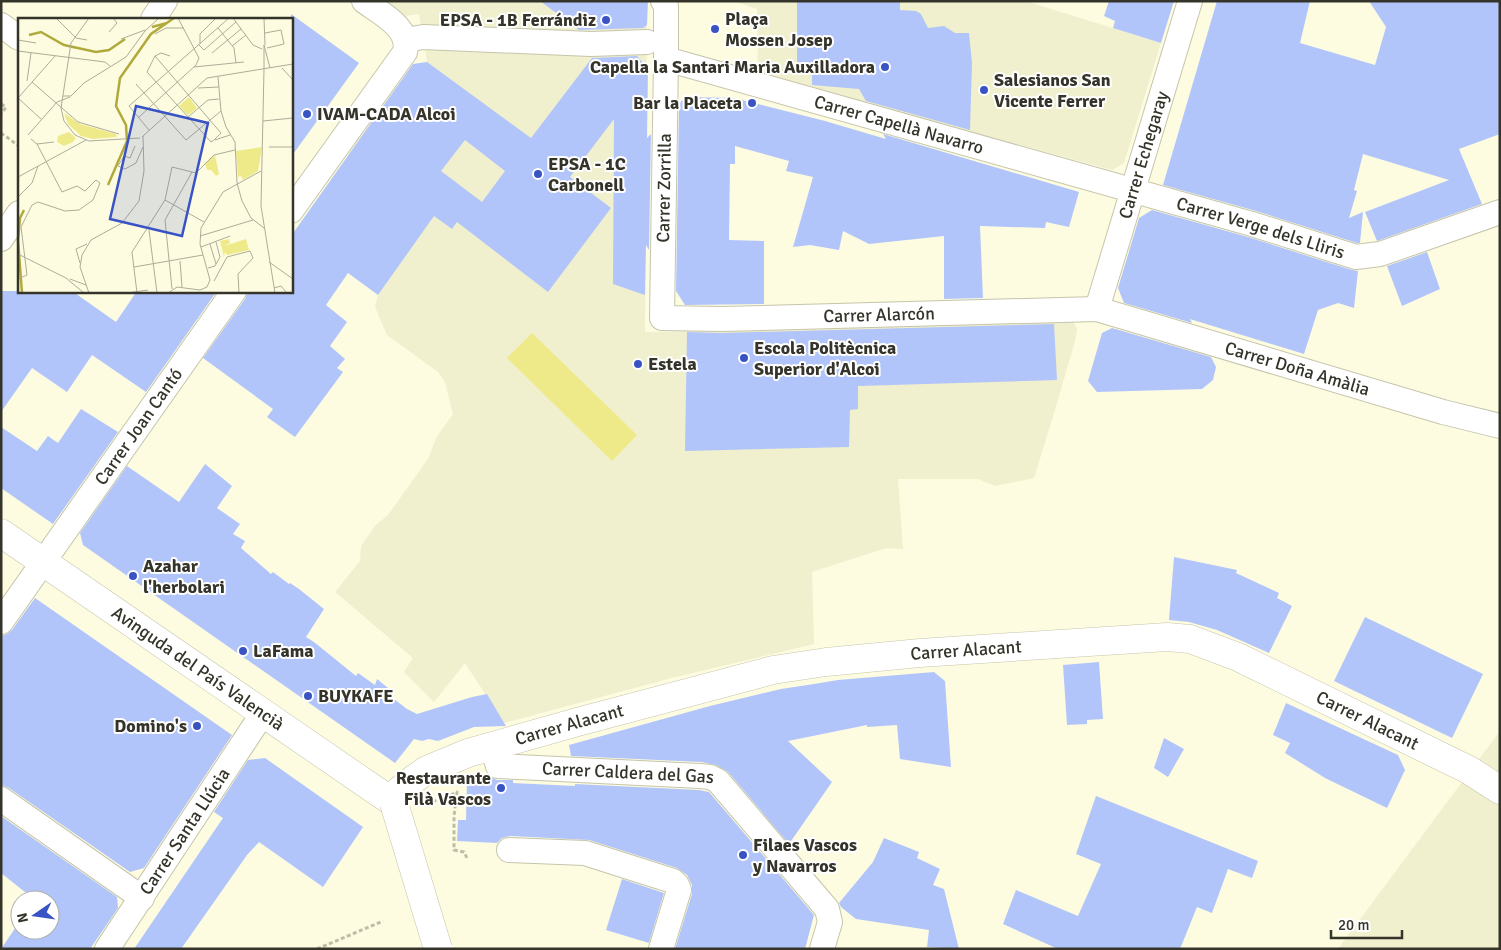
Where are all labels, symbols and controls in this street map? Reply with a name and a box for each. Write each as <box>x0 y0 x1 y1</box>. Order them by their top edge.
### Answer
place label: Plaça Mossen Josep <box>725 8 833 51</box>
place label: EPSA - 1B Ferrándiz <box>440 9 596 31</box>
marker: EPSA - 1B Ferrándiz <box>600 14 612 26</box>
inset map <box>18 18 292 292</box>
marker: Plaça Mossen Josep <box>709 23 721 35</box>
place label: Capella la Santari Maria Auxilladora <box>590 56 875 78</box>
marker: Capella la Santari Maria Auxilladora <box>879 61 891 73</box>
place label: Salesianos San Vicente Ferrer <box>994 69 1111 112</box>
marker: Salesianos San Vicente Ferrer <box>978 84 990 96</box>
street label: Carrer Echegaray <box>1114 88 1173 221</box>
street label: Carrer Capellà Navarro <box>812 90 986 159</box>
place label: Bar la Placeta <box>633 92 742 114</box>
marker: Bar la Placeta <box>746 97 758 109</box>
place label: IVAM-CADA Alcoi <box>317 103 456 125</box>
marker: IVAM-CADA Alcoi <box>301 108 313 120</box>
street label: Carrer Zorrilla <box>652 133 676 243</box>
place label: EPSA - 1C Carbonell <box>548 153 626 196</box>
marker: EPSA - 1C Carbonell <box>532 168 544 180</box>
street label: Carrer Verge dels Lliris <box>1174 192 1347 264</box>
street label: Carrer Alarcón <box>823 302 935 327</box>
place label: Escola Politècnica Superior d'Alcoi <box>754 337 896 380</box>
street label: Carrer Doña Amàlia <box>1222 337 1372 401</box>
marker: Escola Politècnica Superior d'Alcoi <box>738 352 750 364</box>
place label: Estela <box>648 353 697 375</box>
marker: Estela <box>632 358 644 370</box>
street label: Carrer Joan Cantó <box>90 364 187 489</box>
place label: Azahar l'herbolari <box>143 555 225 598</box>
marker: Azahar l'herbolari <box>127 570 139 582</box>
street label: Avinguda del País Valencià <box>108 601 288 735</box>
street label: Carrer Alacant <box>909 635 1022 665</box>
place label: LaFama <box>253 640 314 662</box>
marker: LaFama <box>237 645 249 657</box>
place label: BUYKAFE <box>318 685 394 707</box>
street label: Carrer Alacant <box>1313 686 1422 755</box>
marker: BUYKAFE <box>302 690 314 702</box>
street label: Carrer Alacant <box>513 699 626 750</box>
place label: Domino's <box>114 715 187 737</box>
marker: Domino's <box>191 720 203 732</box>
street label: Carrer Caldera del Gas <box>541 757 715 788</box>
street label: Carrer Santa Llúcia <box>135 764 235 899</box>
place label: Restaurante Filà Vascos <box>396 767 491 810</box>
marker: Restaurante Filà Vascos <box>495 782 507 794</box>
place label: Filaes Vascos y Navarros <box>752 834 857 877</box>
marker: Filaes Vascos y Navarros <box>737 849 749 861</box>
north arrow <box>10 890 60 940</box>
scale bar <box>1331 908 1402 940</box>
text: N <box>13 911 32 924</box>
text: 20 m <box>1338 916 1369 934</box>

